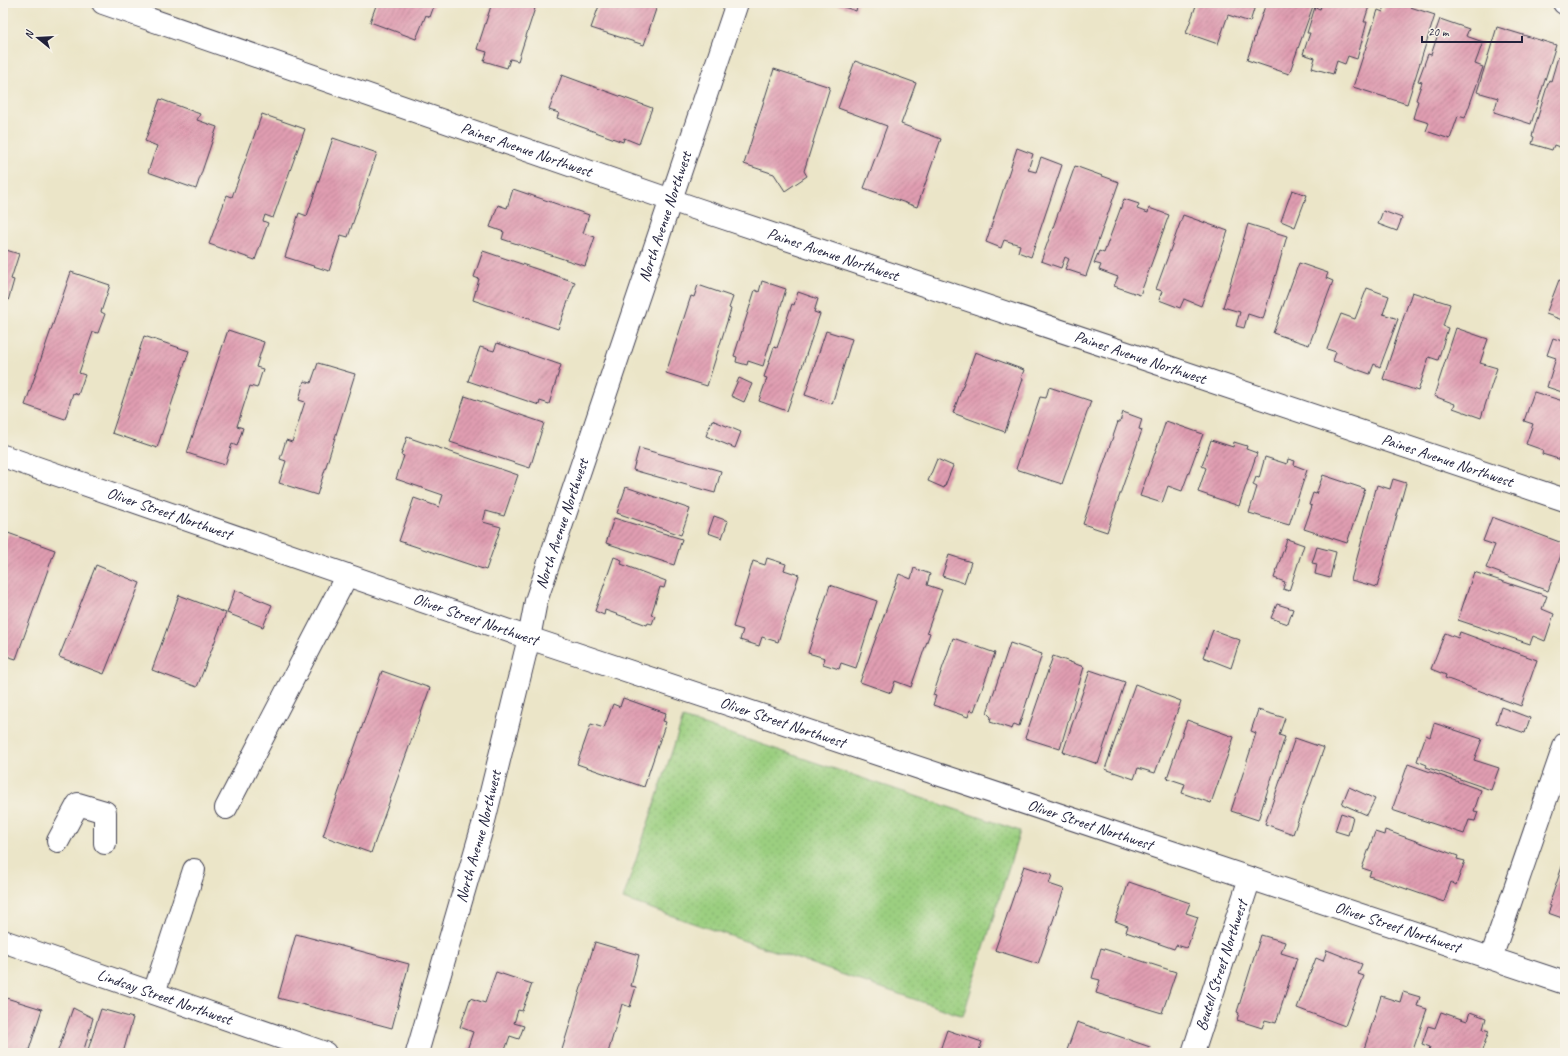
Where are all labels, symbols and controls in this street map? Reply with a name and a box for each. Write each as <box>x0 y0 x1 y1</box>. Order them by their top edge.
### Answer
north arrow <box>18 18 58 58</box>
scale bar <box>1422 18 1522 44</box>
text: 20 m <box>1428 24 1450 40</box>
text: N <box>21 27 37 40</box>
street label: Paines Avenue Northwest <box>458 118 596 182</box>
street label: North Avenue Northwest <box>634 147 697 284</box>
street label: Paines Avenue Northwest <box>765 223 903 286</box>
street label: Paines Avenue Northwest <box>1072 326 1210 389</box>
street label: Paines Avenue Northwest <box>1379 429 1517 492</box>
street label: North Avenue Northwest <box>531 455 594 591</box>
street label: Oliver Street Northwest <box>104 483 237 545</box>
street label: Oliver Street Northwest <box>410 589 543 651</box>
street label: Oliver Street Northwest <box>718 692 850 753</box>
street label: North Avenue Northwest <box>451 767 506 905</box>
street label: Oliver Street Northwest <box>1025 795 1158 856</box>
street label: Beutell Street Northwest <box>1191 895 1253 1033</box>
street label: Oliver Street Northwest <box>1332 897 1465 958</box>
street label: Lindsay Street Northwest <box>95 965 236 1030</box>

